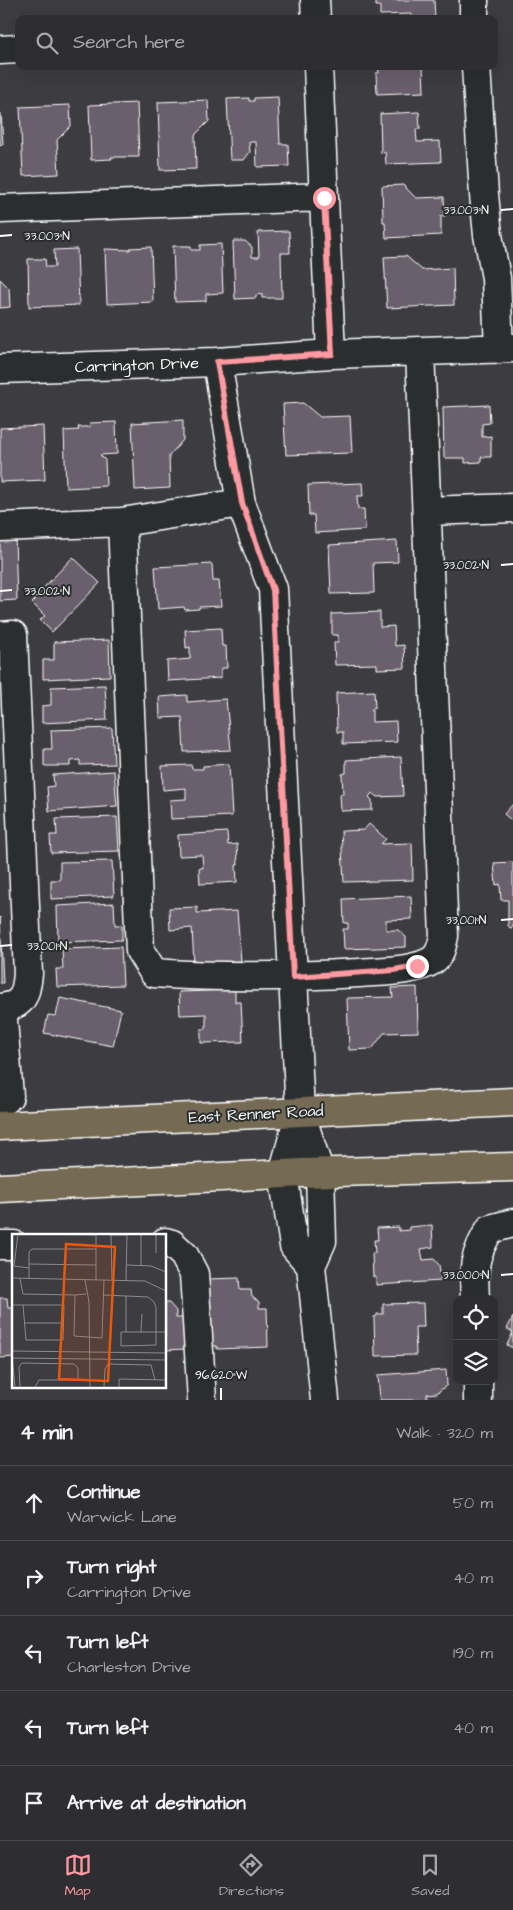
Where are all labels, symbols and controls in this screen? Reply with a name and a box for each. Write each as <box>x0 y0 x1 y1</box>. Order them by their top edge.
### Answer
search box <box>15 15 498 70</box>
icon: search <box>33 29 61 57</box>
text: Search here <box>73 29 185 56</box>
route start <box>313 187 336 210</box>
text: 33.003°N <box>443 202 489 219</box>
text: 33.003°N <box>24 228 70 245</box>
street label: Carrington Drive <box>75 352 200 379</box>
text: 33.002°N <box>443 557 490 574</box>
text: 33.002°N <box>24 583 71 600</box>
text: 33.001°N <box>446 912 487 929</box>
text: 33.001°N <box>27 938 68 955</box>
route end <box>406 955 429 978</box>
street label: East Renner Road <box>188 1099 324 1129</box>
inset map <box>12 1234 166 1388</box>
text: 33.000°N <box>443 1267 490 1284</box>
map controls <box>453 1295 498 1385</box>
button: locate <box>453 1295 498 1340</box>
button: layers <box>453 1340 498 1385</box>
text: 96.620°W <box>195 1367 248 1384</box>
text: 4 min <box>20 1418 73 1447</box>
text: Walk · 320 m <box>396 1422 493 1444</box>
text: Continue <box>67 1479 141 1506</box>
icon: ahead <box>20 1489 48 1517</box>
text: 50 m <box>453 1492 493 1514</box>
text: Warwick Lane <box>67 1506 177 1528</box>
text: Turn right <box>67 1554 156 1581</box>
icon: right <box>20 1564 48 1592</box>
text: 40 m <box>453 1567 493 1589</box>
text: Carrington Drive <box>67 1581 191 1603</box>
text: Turn left <box>67 1629 148 1656</box>
icon: left <box>20 1639 48 1667</box>
text: 190 m <box>453 1642 493 1664</box>
text: Charleston Drive <box>67 1656 191 1678</box>
icon: left <box>20 1714 48 1742</box>
text: Turn left <box>67 1715 148 1742</box>
text: 40 m <box>453 1717 493 1739</box>
icon: arrive <box>20 1789 48 1817</box>
text: Arrive at destination <box>67 1790 246 1817</box>
tab: Map <box>64 1851 92 1901</box>
tab: Directions <box>219 1851 284 1901</box>
tab: Saved <box>411 1851 449 1901</box>

